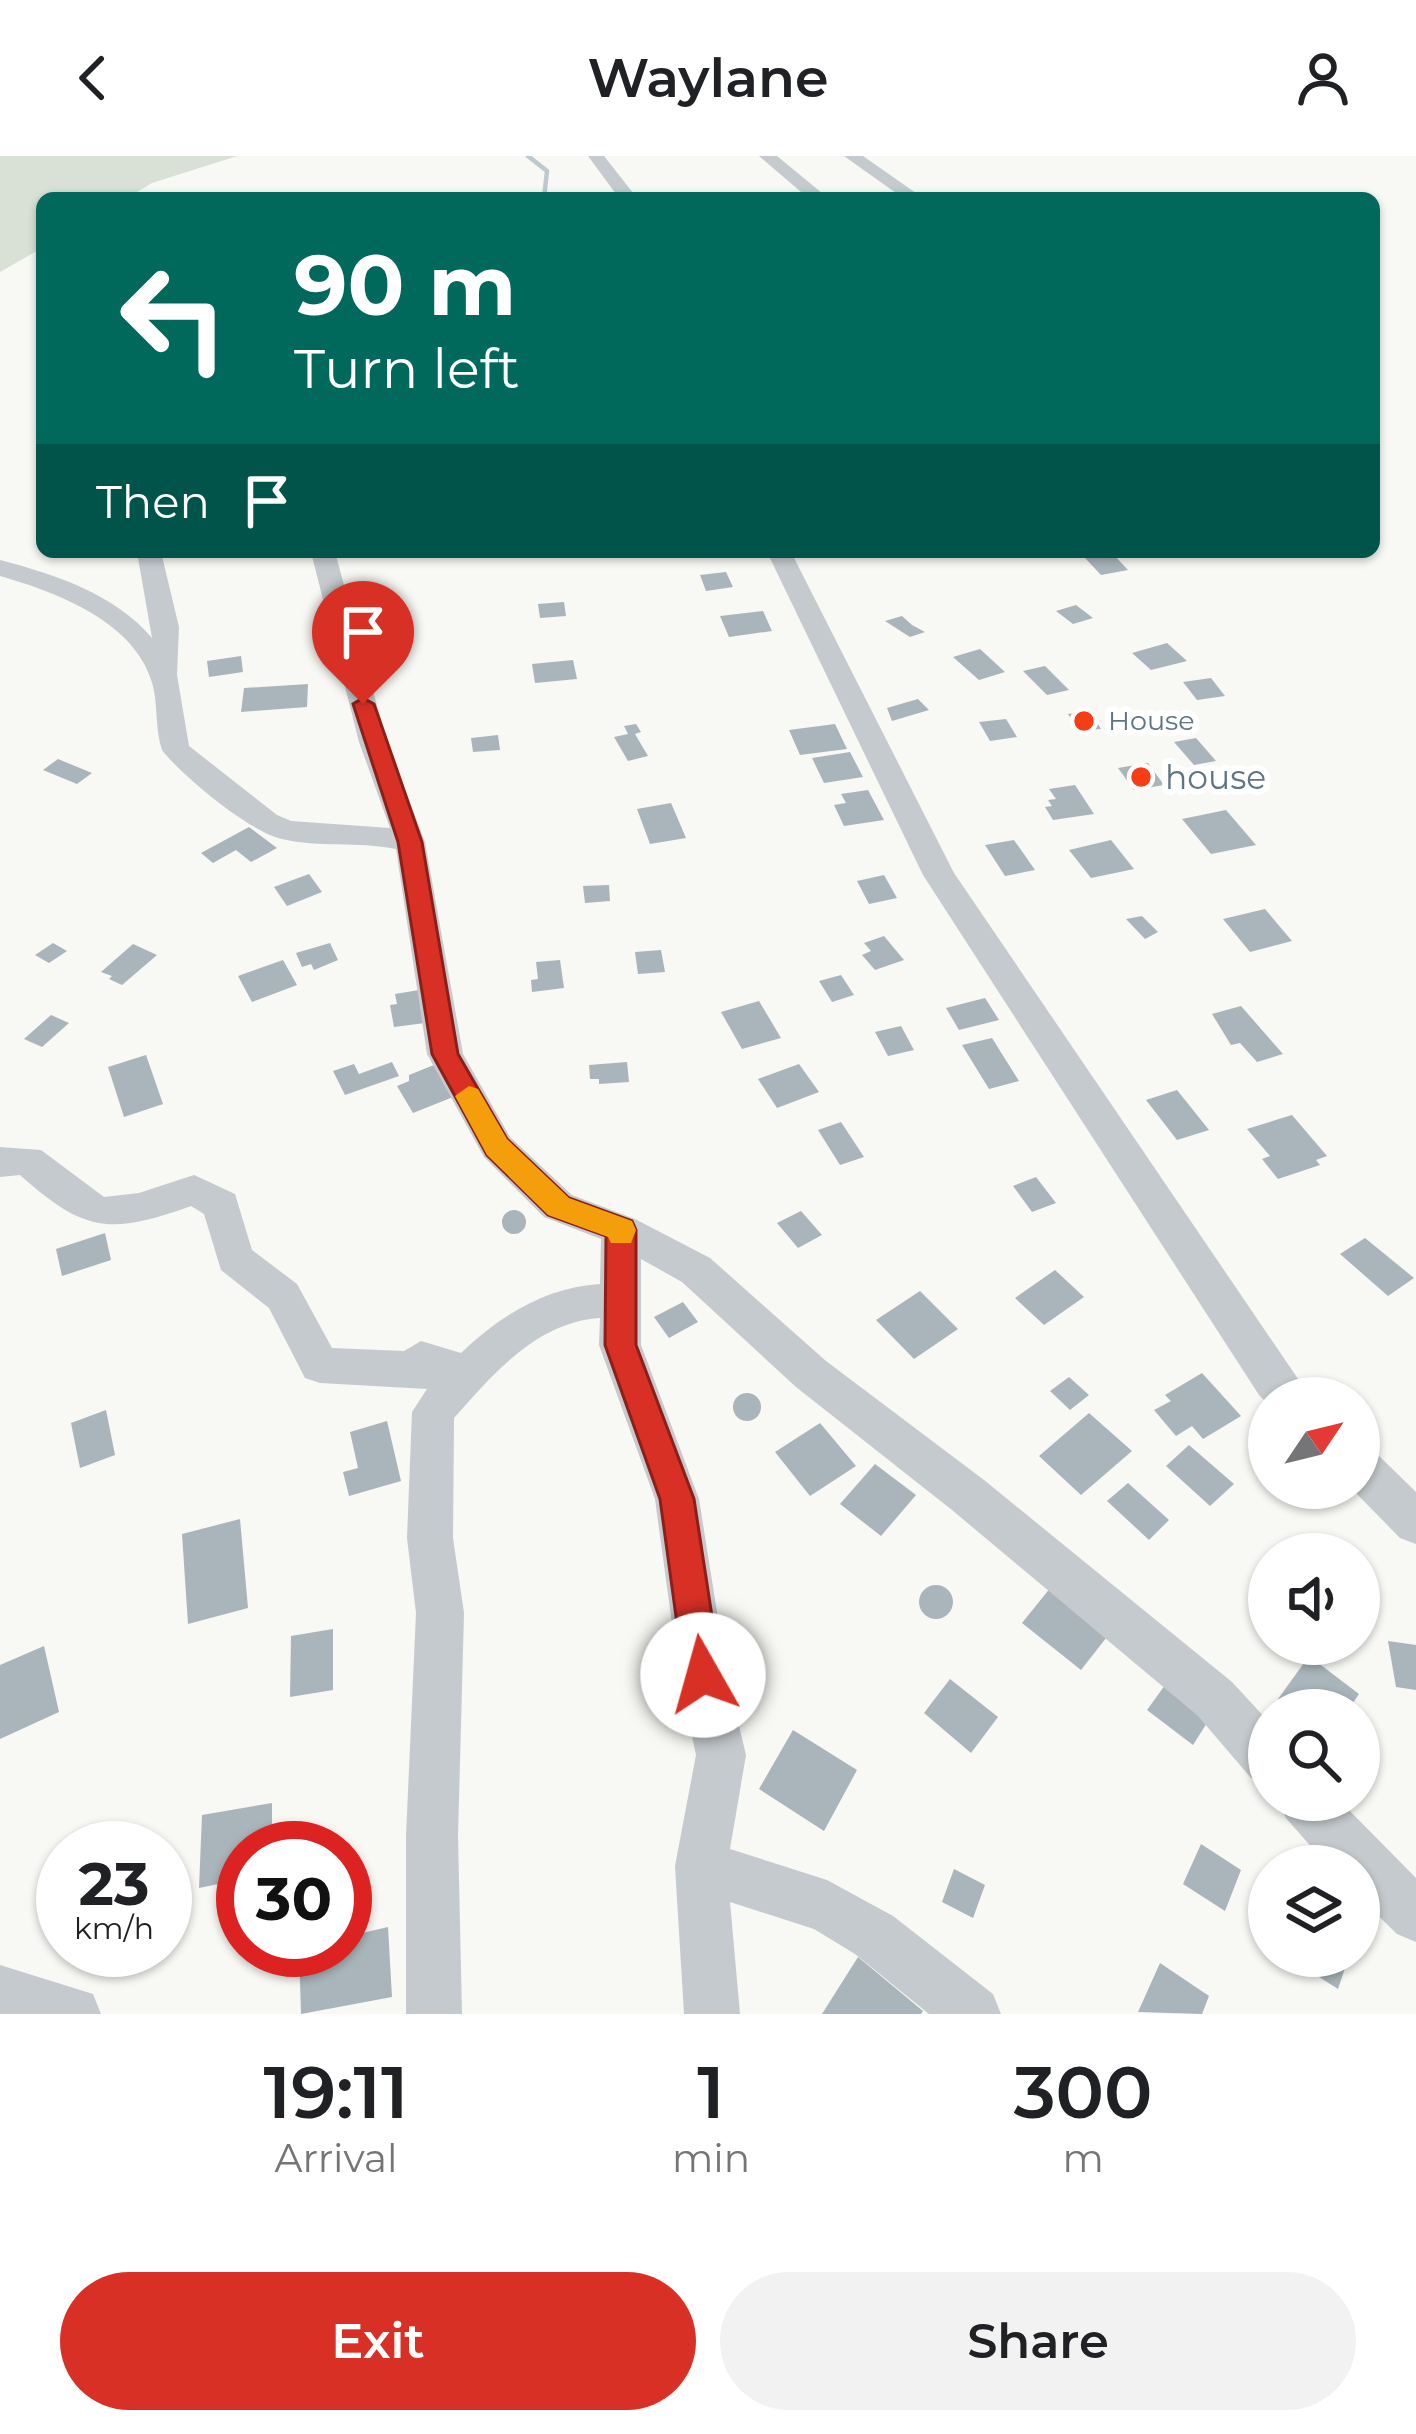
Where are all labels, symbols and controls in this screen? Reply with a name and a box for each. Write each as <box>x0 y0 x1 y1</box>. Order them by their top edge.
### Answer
icon: back <box>60 45 126 111</box>
text: Waylane <box>587 45 829 111</box>
icon: person <box>1290 45 1356 111</box>
text: 90 m <box>294 234 516 336</box>
icon: left <box>96 240 252 396</box>
text: Turn left <box>294 336 520 402</box>
icon: arrive <box>234 468 300 534</box>
text: Then <box>96 474 210 529</box>
pin <box>312 581 414 704</box>
icon: arrive <box>330 599 396 665</box>
place label: House <box>1108 704 1195 737</box>
marker: House <box>1071 708 1097 734</box>
place label: house <box>1165 757 1266 797</box>
marker: house <box>1128 764 1154 790</box>
north arrow <box>1248 1377 1380 1509</box>
map controls <box>1248 1377 1380 1977</box>
button: sound <box>1248 1533 1380 1665</box>
position arrow <box>640 1612 766 1738</box>
button: search <box>1248 1689 1380 1821</box>
speed limit sign: 30 <box>216 1821 372 1977</box>
button: layers <box>1248 1845 1380 1977</box>
text: 23 <box>79 1847 149 1920</box>
text: km/h <box>74 1910 154 1947</box>
text: 19:11 <box>263 2048 408 2136</box>
text: 1 <box>697 2048 725 2136</box>
text: 300 <box>1014 2048 1152 2136</box>
text: Arrival <box>274 2134 397 2182</box>
text: min <box>672 2134 750 2182</box>
text: m <box>1062 2134 1104 2182</box>
button: Exit <box>60 2272 696 2410</box>
button: Share <box>720 2272 1356 2410</box>

